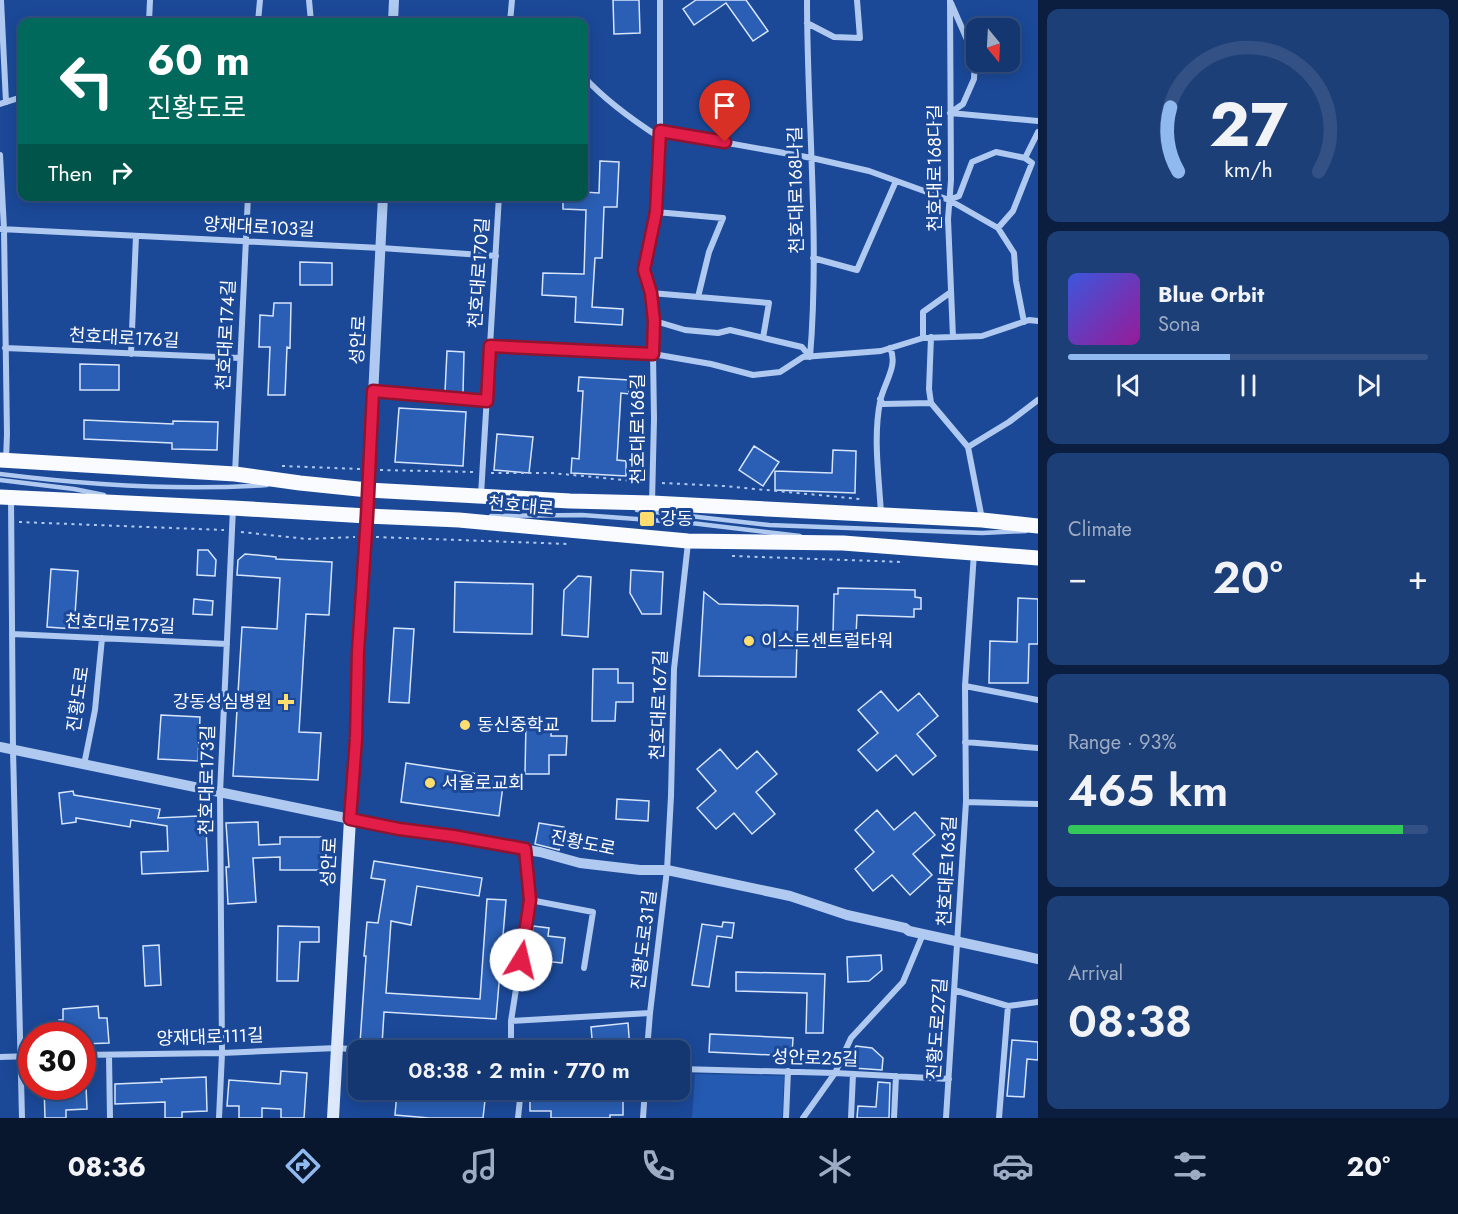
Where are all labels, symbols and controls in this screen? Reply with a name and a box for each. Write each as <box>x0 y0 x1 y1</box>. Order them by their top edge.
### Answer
north arrow <box>966 18 1020 72</box>
map controls <box>966 18 1020 72</box>
text: 60 m <box>147 30 250 91</box>
icon: left <box>48 42 126 120</box>
pin <box>699 80 750 142</box>
text: 27 <box>1209 80 1288 170</box>
text: 진황도로 <box>147 88 246 127</box>
icon: arrive <box>708 89 741 122</box>
street label: 천호대로168다길 <box>922 104 948 232</box>
street label: 천호대로168나길 <box>782 126 810 254</box>
text: km/h <box>1224 155 1272 186</box>
icon: right <box>105 156 138 189</box>
text: Then <box>48 157 93 189</box>
street label: 양재대로103길 <box>203 211 315 243</box>
street label: 천호대로170길 <box>462 217 496 329</box>
text: Blue Orbit <box>1158 278 1264 310</box>
street label: 천호대로174길 <box>210 279 242 391</box>
text: Sona <box>1158 310 1200 339</box>
street label: 성안로 <box>344 315 372 365</box>
street label: 천호대로176길 <box>68 322 180 354</box>
icon: previous <box>1112 369 1145 402</box>
icon: pause <box>1232 369 1265 402</box>
icon: next <box>1352 369 1385 402</box>
street label: 천호대로168길 <box>625 373 651 485</box>
street label: 천호대로 <box>487 490 555 522</box>
place label: 강동 <box>660 506 693 532</box>
marker: 강동 <box>638 510 656 528</box>
text: Climate <box>1068 515 1132 544</box>
text: 20° <box>1212 545 1283 610</box>
text: − <box>1068 554 1087 601</box>
text: + <box>1408 554 1428 601</box>
street label: 천호대로175길 <box>64 608 176 640</box>
place label: 이스트센트럴타워 <box>761 628 893 654</box>
marker: 이스트센트럴타워 <box>742 634 756 648</box>
street label: 천호대로167길 <box>644 649 674 761</box>
street label: 진황도로 <box>61 664 95 734</box>
place label: 강동성심병원 <box>173 689 272 715</box>
marker: 강동성심병원 <box>277 693 295 711</box>
place label: 동신중학교 <box>477 712 560 738</box>
marker: 동신중학교 <box>458 718 472 732</box>
street label: 천호대로173길 <box>193 725 221 835</box>
text: Range · 93% <box>1068 728 1176 757</box>
text: 465 km <box>1068 758 1228 823</box>
place label: 서울로교회 <box>442 770 525 796</box>
marker: 서울로교회 <box>423 776 437 790</box>
street label: 천호대로163길 <box>931 815 963 927</box>
street label: 진황도로 <box>548 824 618 862</box>
street label: 성안로 <box>315 837 343 887</box>
street label: 진황도로31길 <box>625 888 663 992</box>
position arrow <box>489 928 553 992</box>
text: Arrival <box>1068 959 1123 988</box>
street label: 진황도로27길 <box>920 977 954 1081</box>
text: 08:38 <box>1068 989 1192 1054</box>
speed limit sign: 30 <box>18 1022 96 1100</box>
street label: 양재대로111길 <box>156 1022 264 1052</box>
street label: 성안로25길 <box>771 1043 859 1073</box>
text: 08:38 · 2 min · 770 m <box>408 1054 630 1086</box>
icon: directions <box>282 1145 324 1187</box>
icon: music <box>459 1145 501 1187</box>
icon: phone <box>637 1145 679 1187</box>
icon: climate <box>814 1145 856 1187</box>
icon: car <box>992 1145 1034 1187</box>
icon: filters <box>1169 1145 1211 1187</box>
text: 08:36 <box>68 1147 146 1186</box>
text: 20° <box>1347 1147 1390 1186</box>

